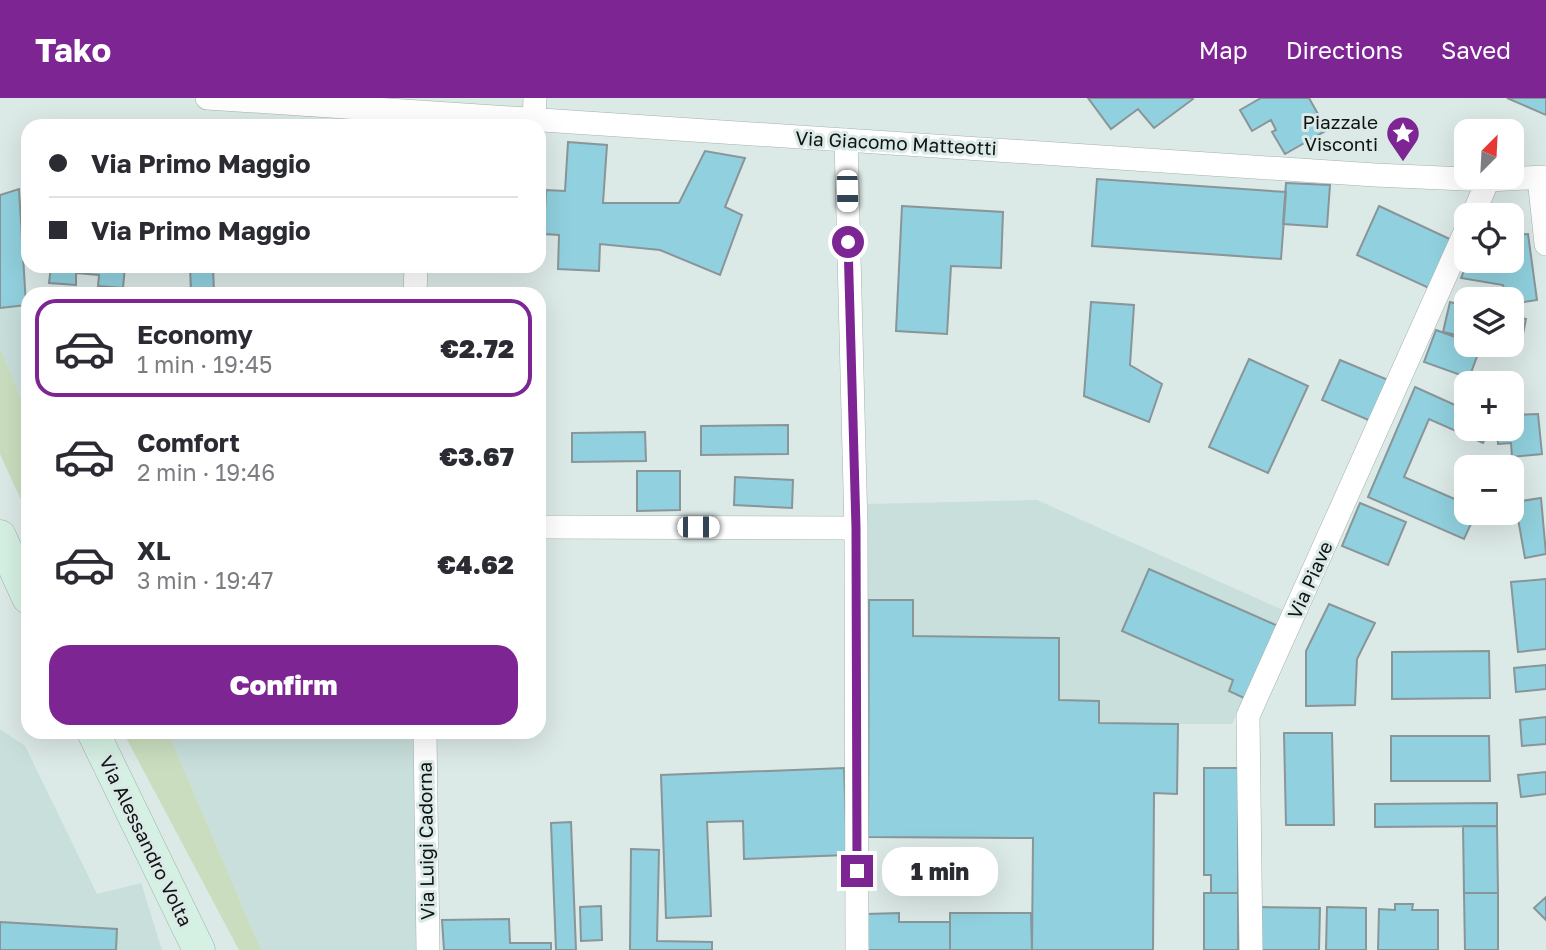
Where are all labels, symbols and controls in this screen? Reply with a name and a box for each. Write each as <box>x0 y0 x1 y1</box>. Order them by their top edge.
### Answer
text: Tako <box>35 30 111 69</box>
text: Map <box>1199 35 1248 64</box>
text: Directions <box>1286 35 1403 64</box>
text: Saved <box>1441 35 1511 64</box>
place label: Piazzale Visconti <box>1303 110 1378 155</box>
place icon: Piazzale Visconti <box>1384 114 1422 163</box>
north arrow <box>1454 119 1524 189</box>
map controls <box>1454 119 1524 525</box>
street label: Via Giacomo Matteotti <box>795 126 997 159</box>
text: Via Primo Maggio <box>91 148 311 179</box>
car <box>837 170 858 212</box>
button: locate <box>1454 203 1524 273</box>
text: Via Primo Maggio <box>91 215 311 246</box>
route start <box>832 226 864 258</box>
button: layers <box>1454 287 1524 357</box>
icon: car <box>53 317 116 380</box>
text: Economy <box>137 319 253 350</box>
text: €2.72 <box>440 333 514 364</box>
text: 1 min · 19:45 <box>137 350 272 378</box>
button: + <box>1454 371 1524 441</box>
icon: car <box>53 425 116 488</box>
text: Comfort <box>137 427 240 458</box>
text: €3.67 <box>439 441 514 472</box>
button: − <box>1454 455 1524 525</box>
text: 2 min · 19:46 <box>137 458 275 486</box>
car <box>678 517 720 538</box>
icon: car <box>53 533 116 596</box>
text: XL <box>137 535 171 566</box>
street label: Via Piave <box>1282 537 1337 622</box>
text: €4.62 <box>437 549 514 580</box>
text: 3 min · 19:47 <box>137 566 273 594</box>
button: Confirm <box>49 645 518 725</box>
street label: Via Alessandro Volta <box>95 752 198 930</box>
street label: Via Luigi Cadorna <box>413 762 438 920</box>
callout: 1 min <box>882 846 997 896</box>
route end <box>841 855 873 887</box>
text: 1 min <box>911 857 969 885</box>

